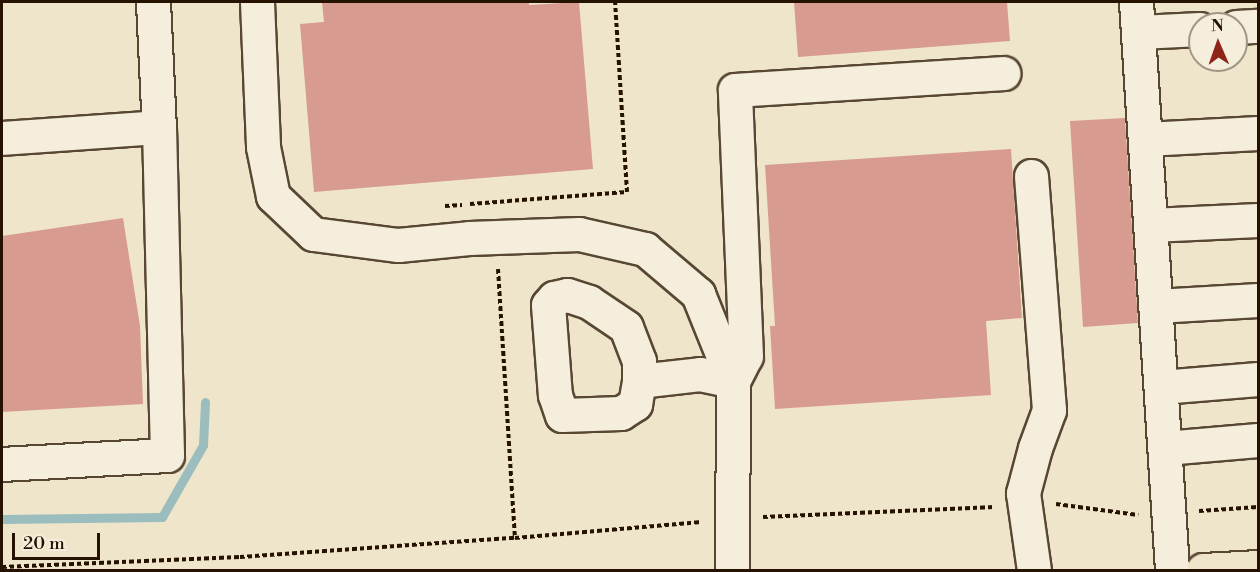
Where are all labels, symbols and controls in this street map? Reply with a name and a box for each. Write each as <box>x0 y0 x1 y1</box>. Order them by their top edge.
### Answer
north arrow <box>1188 12 1248 72</box>
text: N <box>1211 16 1224 36</box>
scale bar <box>15 521 104 559</box>
text: 20 m <box>23 532 65 555</box>

